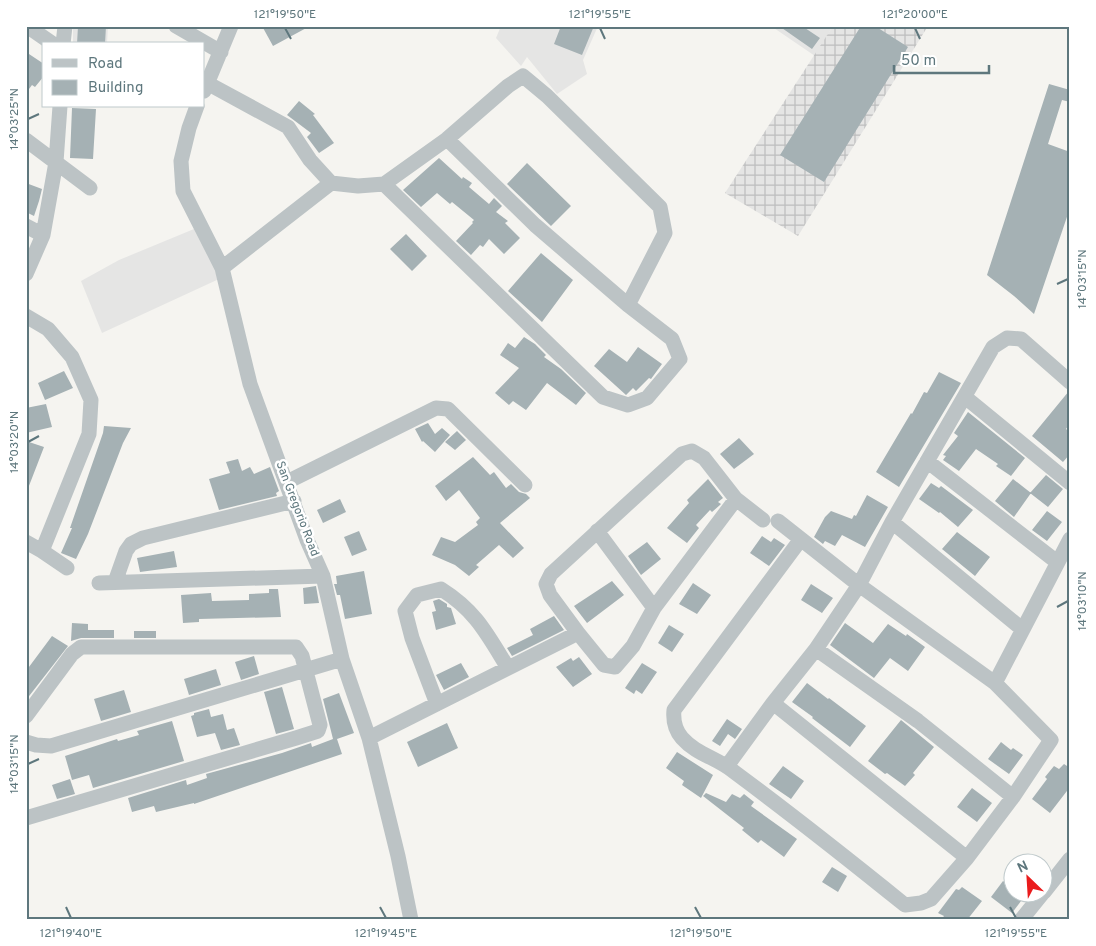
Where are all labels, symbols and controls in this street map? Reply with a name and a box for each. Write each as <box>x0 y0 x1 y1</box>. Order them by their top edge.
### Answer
text: 121°19'50"E <box>254 7 316 23</box>
text: 121°19'55"E <box>569 7 631 23</box>
text: 121°20'00"E <box>882 7 948 23</box>
legend <box>42 42 205 108</box>
scale bar <box>894 42 988 74</box>
text: 50 m <box>901 52 936 71</box>
text: Road <box>88 55 123 74</box>
text: Building <box>88 79 143 98</box>
text: 14°03'25"N <box>7 88 23 150</box>
text: 14°03'15"N <box>1075 249 1091 309</box>
text: 14°03'20"N <box>7 411 23 473</box>
street label: San Gregorio Road <box>271 459 323 559</box>
text: 14°03'10"N <box>1075 571 1091 631</box>
text: 14°03'15"N <box>7 734 23 794</box>
north arrow <box>1004 854 1054 904</box>
text: N <box>1015 858 1031 877</box>
text: 121°19'40"E <box>40 926 102 942</box>
text: 121°19'45"E <box>355 926 417 942</box>
text: 121°19'50"E <box>670 926 732 942</box>
text: 121°19'55"E <box>985 926 1047 942</box>

